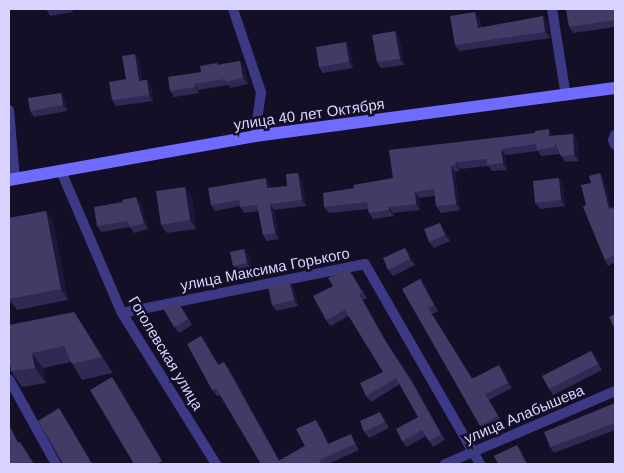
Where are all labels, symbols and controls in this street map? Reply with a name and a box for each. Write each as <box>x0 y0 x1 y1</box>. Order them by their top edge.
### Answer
street label: улица 40 лет Октября <box>232 94 386 134</box>
street label: улица Максима Горького <box>179 244 351 294</box>
street label: Гоголевская улица <box>125 293 207 413</box>
street label: улица Алабышева <box>461 381 587 447</box>

